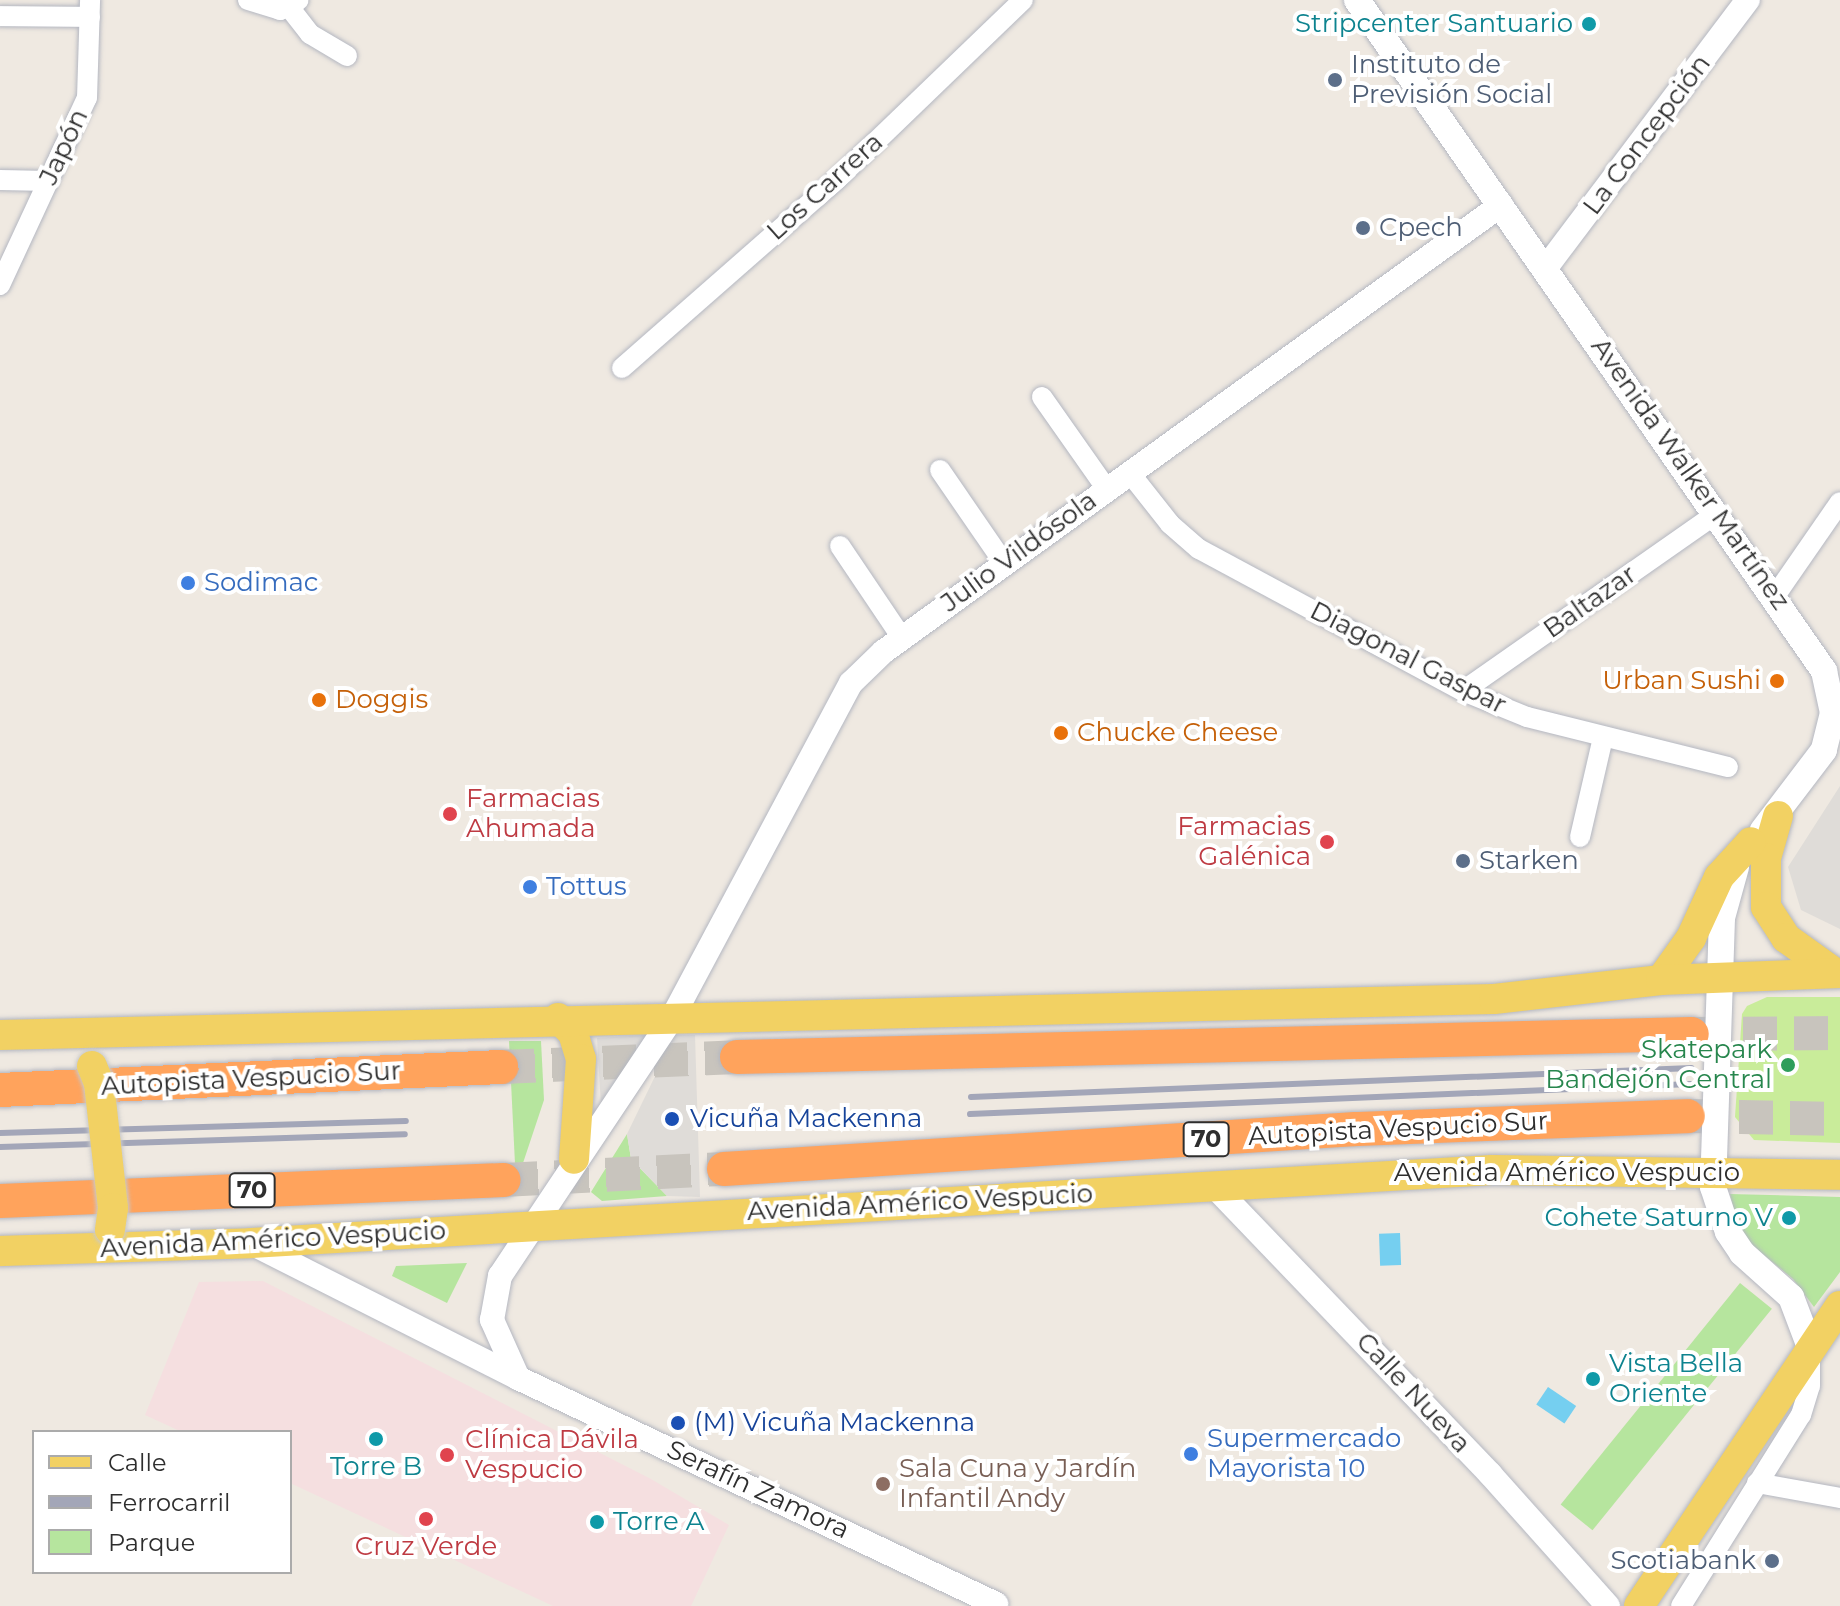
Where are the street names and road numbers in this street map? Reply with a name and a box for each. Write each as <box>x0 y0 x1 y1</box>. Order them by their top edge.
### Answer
street label: La Concepción <box>1577 49 1717 221</box>
street label: Japón <box>33 104 95 190</box>
street label: Los Carrera <box>761 127 889 247</box>
street label: Avenida Walker Martínez <box>1584 332 1796 616</box>
street label: Julio Vildósola <box>935 485 1103 619</box>
street label: Baltazar <box>1538 559 1642 645</box>
street label: Diagonal Gaspar <box>1305 595 1511 721</box>
street label: Autopista Vespucio Sur <box>100 1056 402 1102</box>
street label: Autopista Vespucio Sur <box>1247 1106 1549 1152</box>
road number: 70 <box>1182 1119 1230 1159</box>
street label: Avenida Américo Vespucio <box>1394 1157 1740 1189</box>
road number: 70 <box>228 1170 276 1210</box>
street label: Avenida Américo Vespucio <box>746 1178 1094 1228</box>
street label: Avenida Américo Vespucio <box>99 1215 447 1265</box>
street label: Calle Nueva <box>1349 1326 1477 1460</box>
street label: Serafín Zamora <box>662 1434 854 1546</box>

